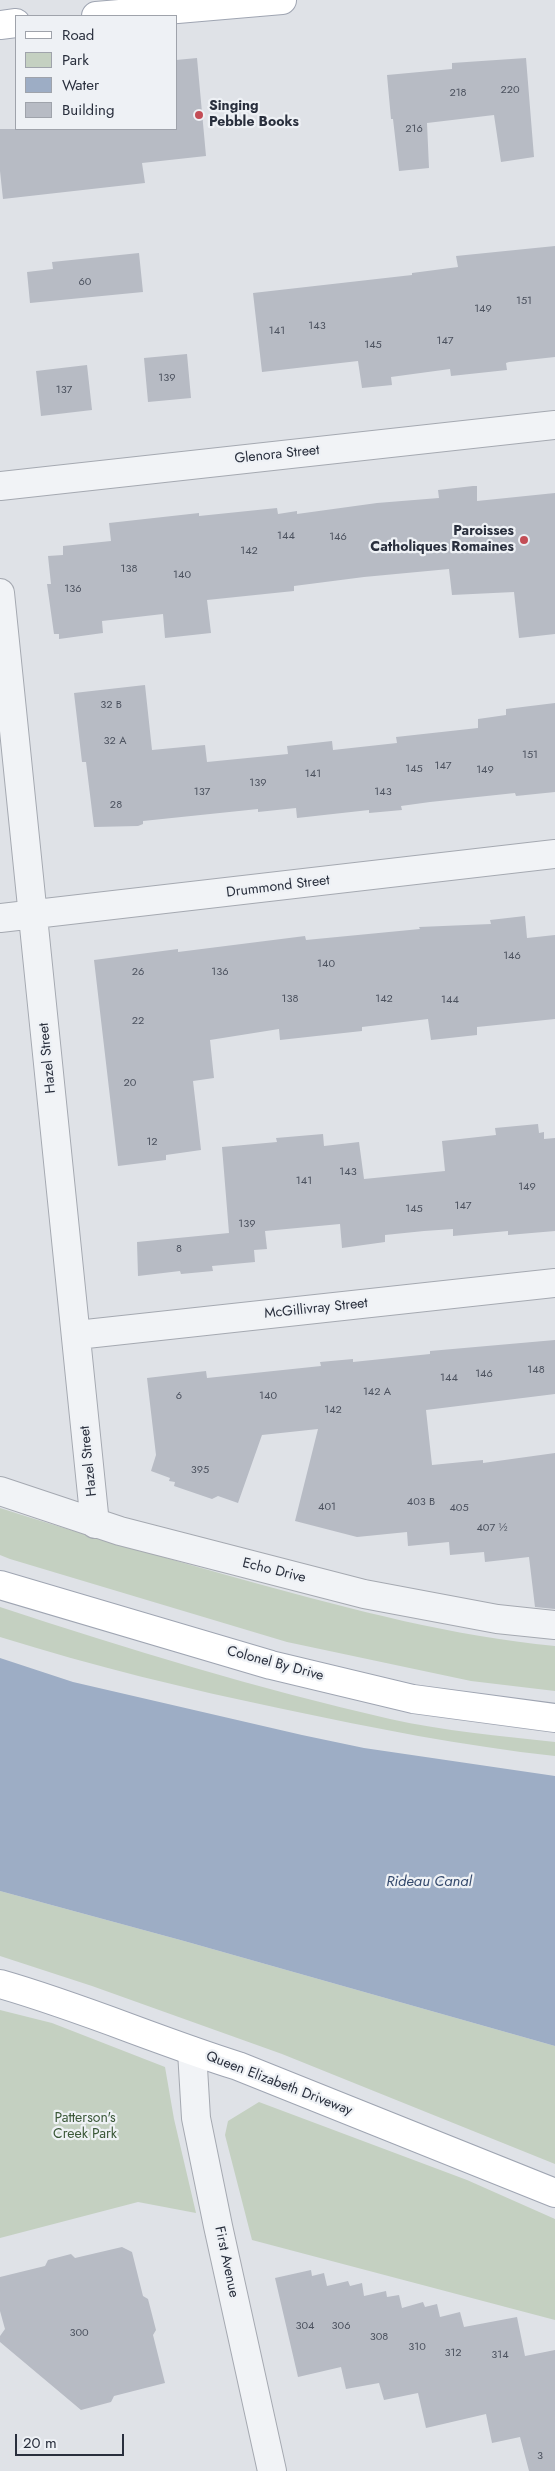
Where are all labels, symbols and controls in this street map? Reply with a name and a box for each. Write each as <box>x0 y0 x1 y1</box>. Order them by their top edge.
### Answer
legend <box>15 15 178 130</box>
text: Road <box>62 24 94 46</box>
text: Park <box>62 49 89 71</box>
text: Water <box>62 74 99 96</box>
house number: 220 <box>500 83 520 97</box>
house number: 218 <box>449 86 467 100</box>
text: Building <box>62 99 114 121</box>
place label: Singing Pebble Books <box>209 99 299 132</box>
marker: Singing Pebble Books <box>193 109 205 121</box>
house number: 216 <box>405 122 423 136</box>
house number: 60 <box>79 275 91 289</box>
house number: 151 <box>516 294 532 308</box>
house number: 149 <box>474 302 492 316</box>
house number: 143 <box>308 319 326 333</box>
house number: 141 <box>269 324 285 338</box>
house number: 147 <box>436 334 454 348</box>
house number: 145 <box>364 338 382 352</box>
house number: 139 <box>158 371 176 385</box>
house number: 137 <box>56 383 72 397</box>
street label: Glenora Street <box>234 442 320 468</box>
place label: Paroisses Catholiques Romaines <box>370 524 514 556</box>
house number: 144 <box>277 529 295 543</box>
house number: 146 <box>329 530 347 544</box>
marker: Paroisses Catholiques Romaines <box>518 534 530 546</box>
house number: 142 <box>240 544 258 558</box>
house number: 138 <box>121 562 137 576</box>
house number: 140 <box>173 568 191 582</box>
house number: 136 <box>64 582 82 596</box>
house number: 32 B <box>100 698 122 712</box>
house number: 32 A <box>104 734 126 748</box>
house number: 151 <box>522 748 538 762</box>
house number: 147 <box>434 759 452 773</box>
house number: 145 <box>405 762 423 776</box>
house number: 149 <box>476 763 494 777</box>
house number: 141 <box>305 767 321 781</box>
house number: 139 <box>249 776 267 790</box>
house number: 137 <box>194 785 210 799</box>
house number: 143 <box>374 785 392 799</box>
house number: 28 <box>110 798 122 812</box>
street label: Drummond Street <box>225 872 331 902</box>
house number: 146 <box>503 949 521 963</box>
house number: 140 <box>317 957 335 971</box>
house number: 26 <box>132 965 144 979</box>
house number: 136 <box>211 965 229 979</box>
house number: 138 <box>282 992 298 1006</box>
house number: 142 <box>375 992 393 1006</box>
house number: 144 <box>441 993 459 1007</box>
house number: 22 <box>132 1014 144 1028</box>
street label: Hazel Street <box>36 1022 60 1094</box>
house number: 20 <box>124 1076 136 1090</box>
house number: 12 <box>146 1135 158 1149</box>
house number: 143 <box>339 1165 357 1179</box>
house number: 141 <box>296 1174 312 1188</box>
house number: 149 <box>518 1180 536 1194</box>
house number: 147 <box>454 1199 472 1213</box>
house number: 145 <box>405 1202 423 1216</box>
house number: 139 <box>238 1217 256 1231</box>
house number: 8 <box>176 1242 182 1256</box>
street label: McGillivray Street <box>263 1295 369 1323</box>
house number: 148 <box>527 1363 545 1377</box>
house number: 146 <box>475 1367 493 1381</box>
house number: 144 <box>440 1371 458 1385</box>
house number: 142 A <box>363 1385 391 1399</box>
house number: 6 <box>176 1389 182 1403</box>
house number: 140 <box>259 1389 277 1403</box>
house number: 142 <box>324 1403 342 1417</box>
street label: Hazel Street <box>77 1425 101 1497</box>
house number: 395 <box>191 1463 209 1477</box>
house number: 403 B <box>407 1495 435 1509</box>
house number: 401 <box>318 1500 336 1514</box>
house number: 405 <box>449 1501 469 1515</box>
house number: 407 ½ <box>476 1521 508 1535</box>
street label: Echo Drive <box>241 1555 307 1587</box>
street label: Colonel By Drive <box>225 1643 325 1685</box>
water label: Rideau Canal <box>386 1873 472 1891</box>
street label: Queen Elizabeth Driveway <box>203 2048 355 2120</box>
park label: Patterson's Creek Park <box>53 2111 117 2144</box>
street label: First Avenue <box>210 2225 242 2299</box>
house number: 304 <box>295 2319 315 2333</box>
house number: 306 <box>332 2319 350 2333</box>
house number: 300 <box>69 2326 89 2340</box>
house number: 308 <box>370 2330 388 2344</box>
house number: 310 <box>408 2340 426 2354</box>
house number: 312 <box>444 2346 462 2360</box>
house number: 314 <box>491 2348 509 2362</box>
scale bar <box>18 2424 126 2456</box>
text: 20 m <box>23 2432 57 2454</box>
house number: 3 <box>537 2449 543 2463</box>

